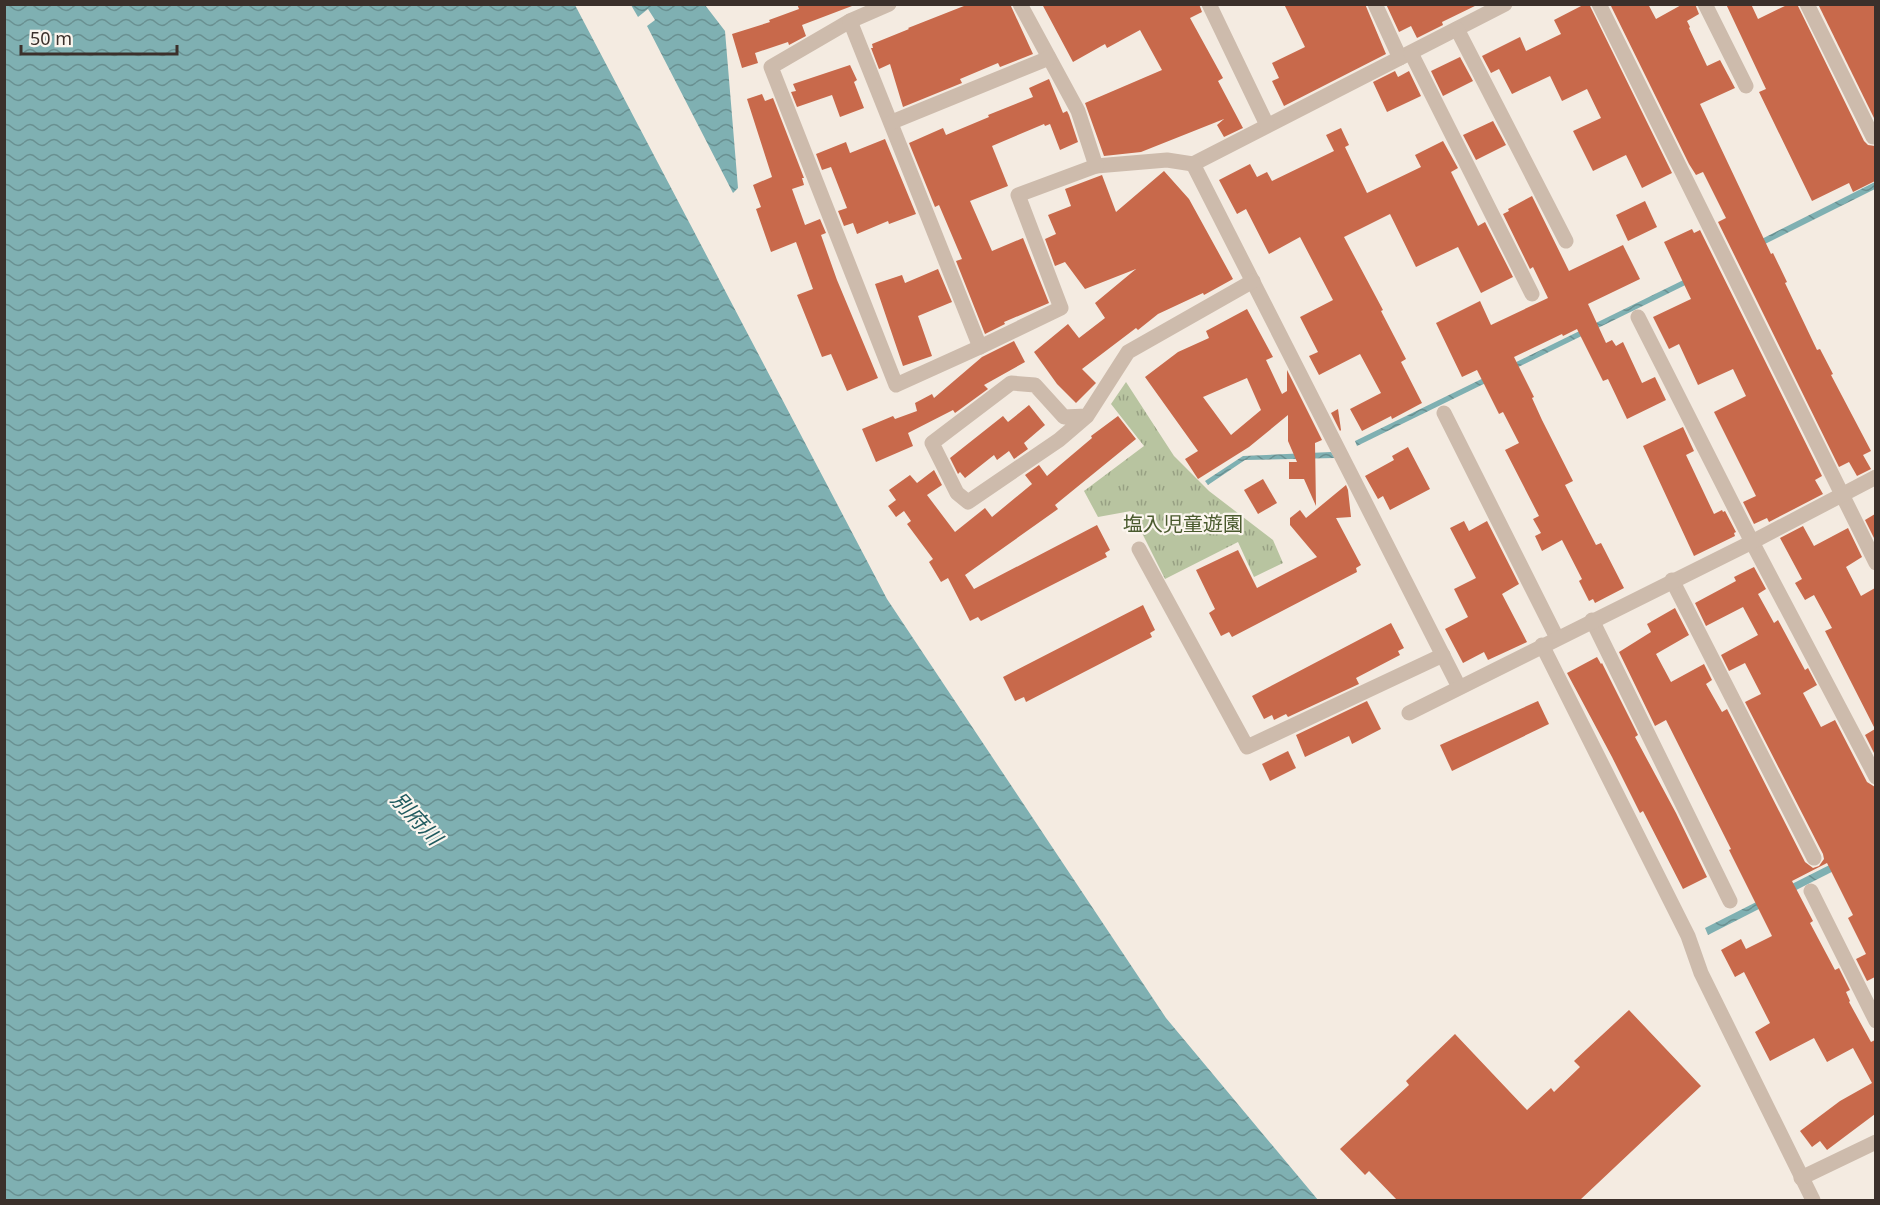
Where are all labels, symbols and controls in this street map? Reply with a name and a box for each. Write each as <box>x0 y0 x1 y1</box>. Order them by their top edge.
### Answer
scale bar <box>21 18 177 56</box>
text: 50 m <box>30 26 72 50</box>
park label: 塩入児童遊園 <box>1123 510 1243 537</box>
water label: 別府川 <box>385 785 450 852</box>

